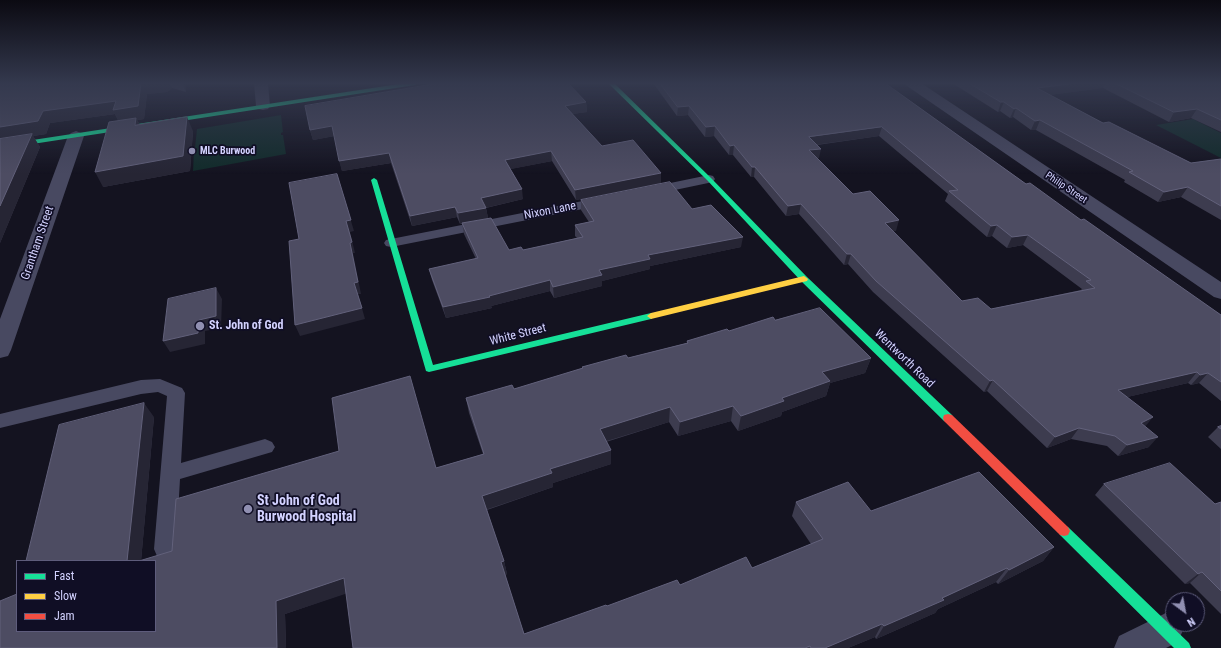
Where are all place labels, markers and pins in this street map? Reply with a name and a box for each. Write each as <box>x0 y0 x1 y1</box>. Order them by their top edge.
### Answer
place label: MLC Burwood <box>200 145 255 157</box>
marker: MLC Burwood <box>187 146 197 156</box>
place label: St. John of God <box>209 319 283 333</box>
marker: St. John of God <box>194 320 206 332</box>
place label: St John of God Burwood Hospital <box>257 493 356 526</box>
marker: St John of God Burwood Hospital <box>242 503 254 515</box>

